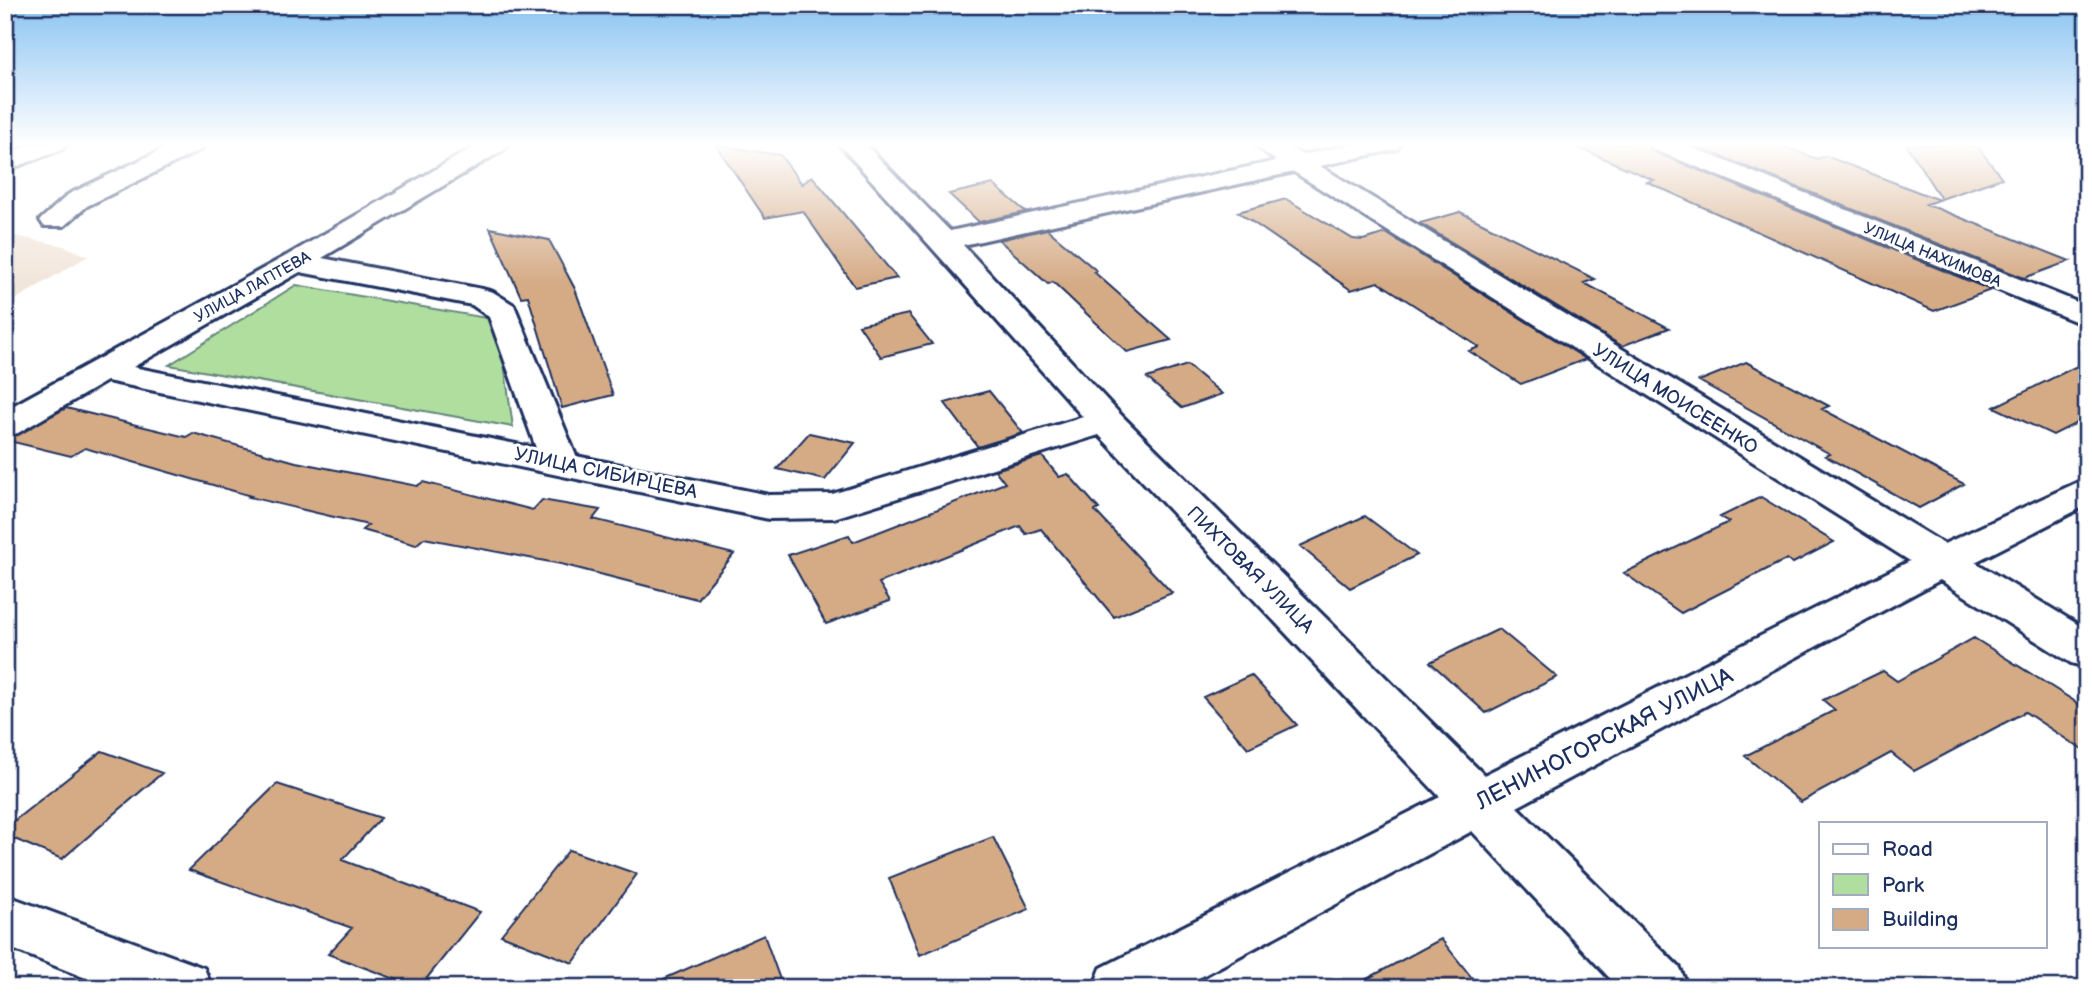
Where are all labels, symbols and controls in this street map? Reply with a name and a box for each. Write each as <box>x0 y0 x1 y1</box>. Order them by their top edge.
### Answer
street label: УЛИЦА НАХИМОВА <box>1861 219 2004 292</box>
street label: УЛИЦА ЛАПТЕВА <box>191 247 315 327</box>
street label: УЛИЦА МОИСЕЕНКО <box>1588 339 1762 460</box>
street label: УЛИЦА СИБИРЦЕВА <box>512 443 700 504</box>
street label: ПИХТОВАЯ УЛИЦА <box>1182 502 1319 639</box>
street label: ЛЕНИНОГОРСКАЯ УЛИЦА <box>1470 662 1738 816</box>
legend <box>1819 822 2046 948</box>
text: Road <box>1882 837 1933 862</box>
text: Park <box>1882 873 1925 898</box>
text: Building <box>1882 907 1958 932</box>

